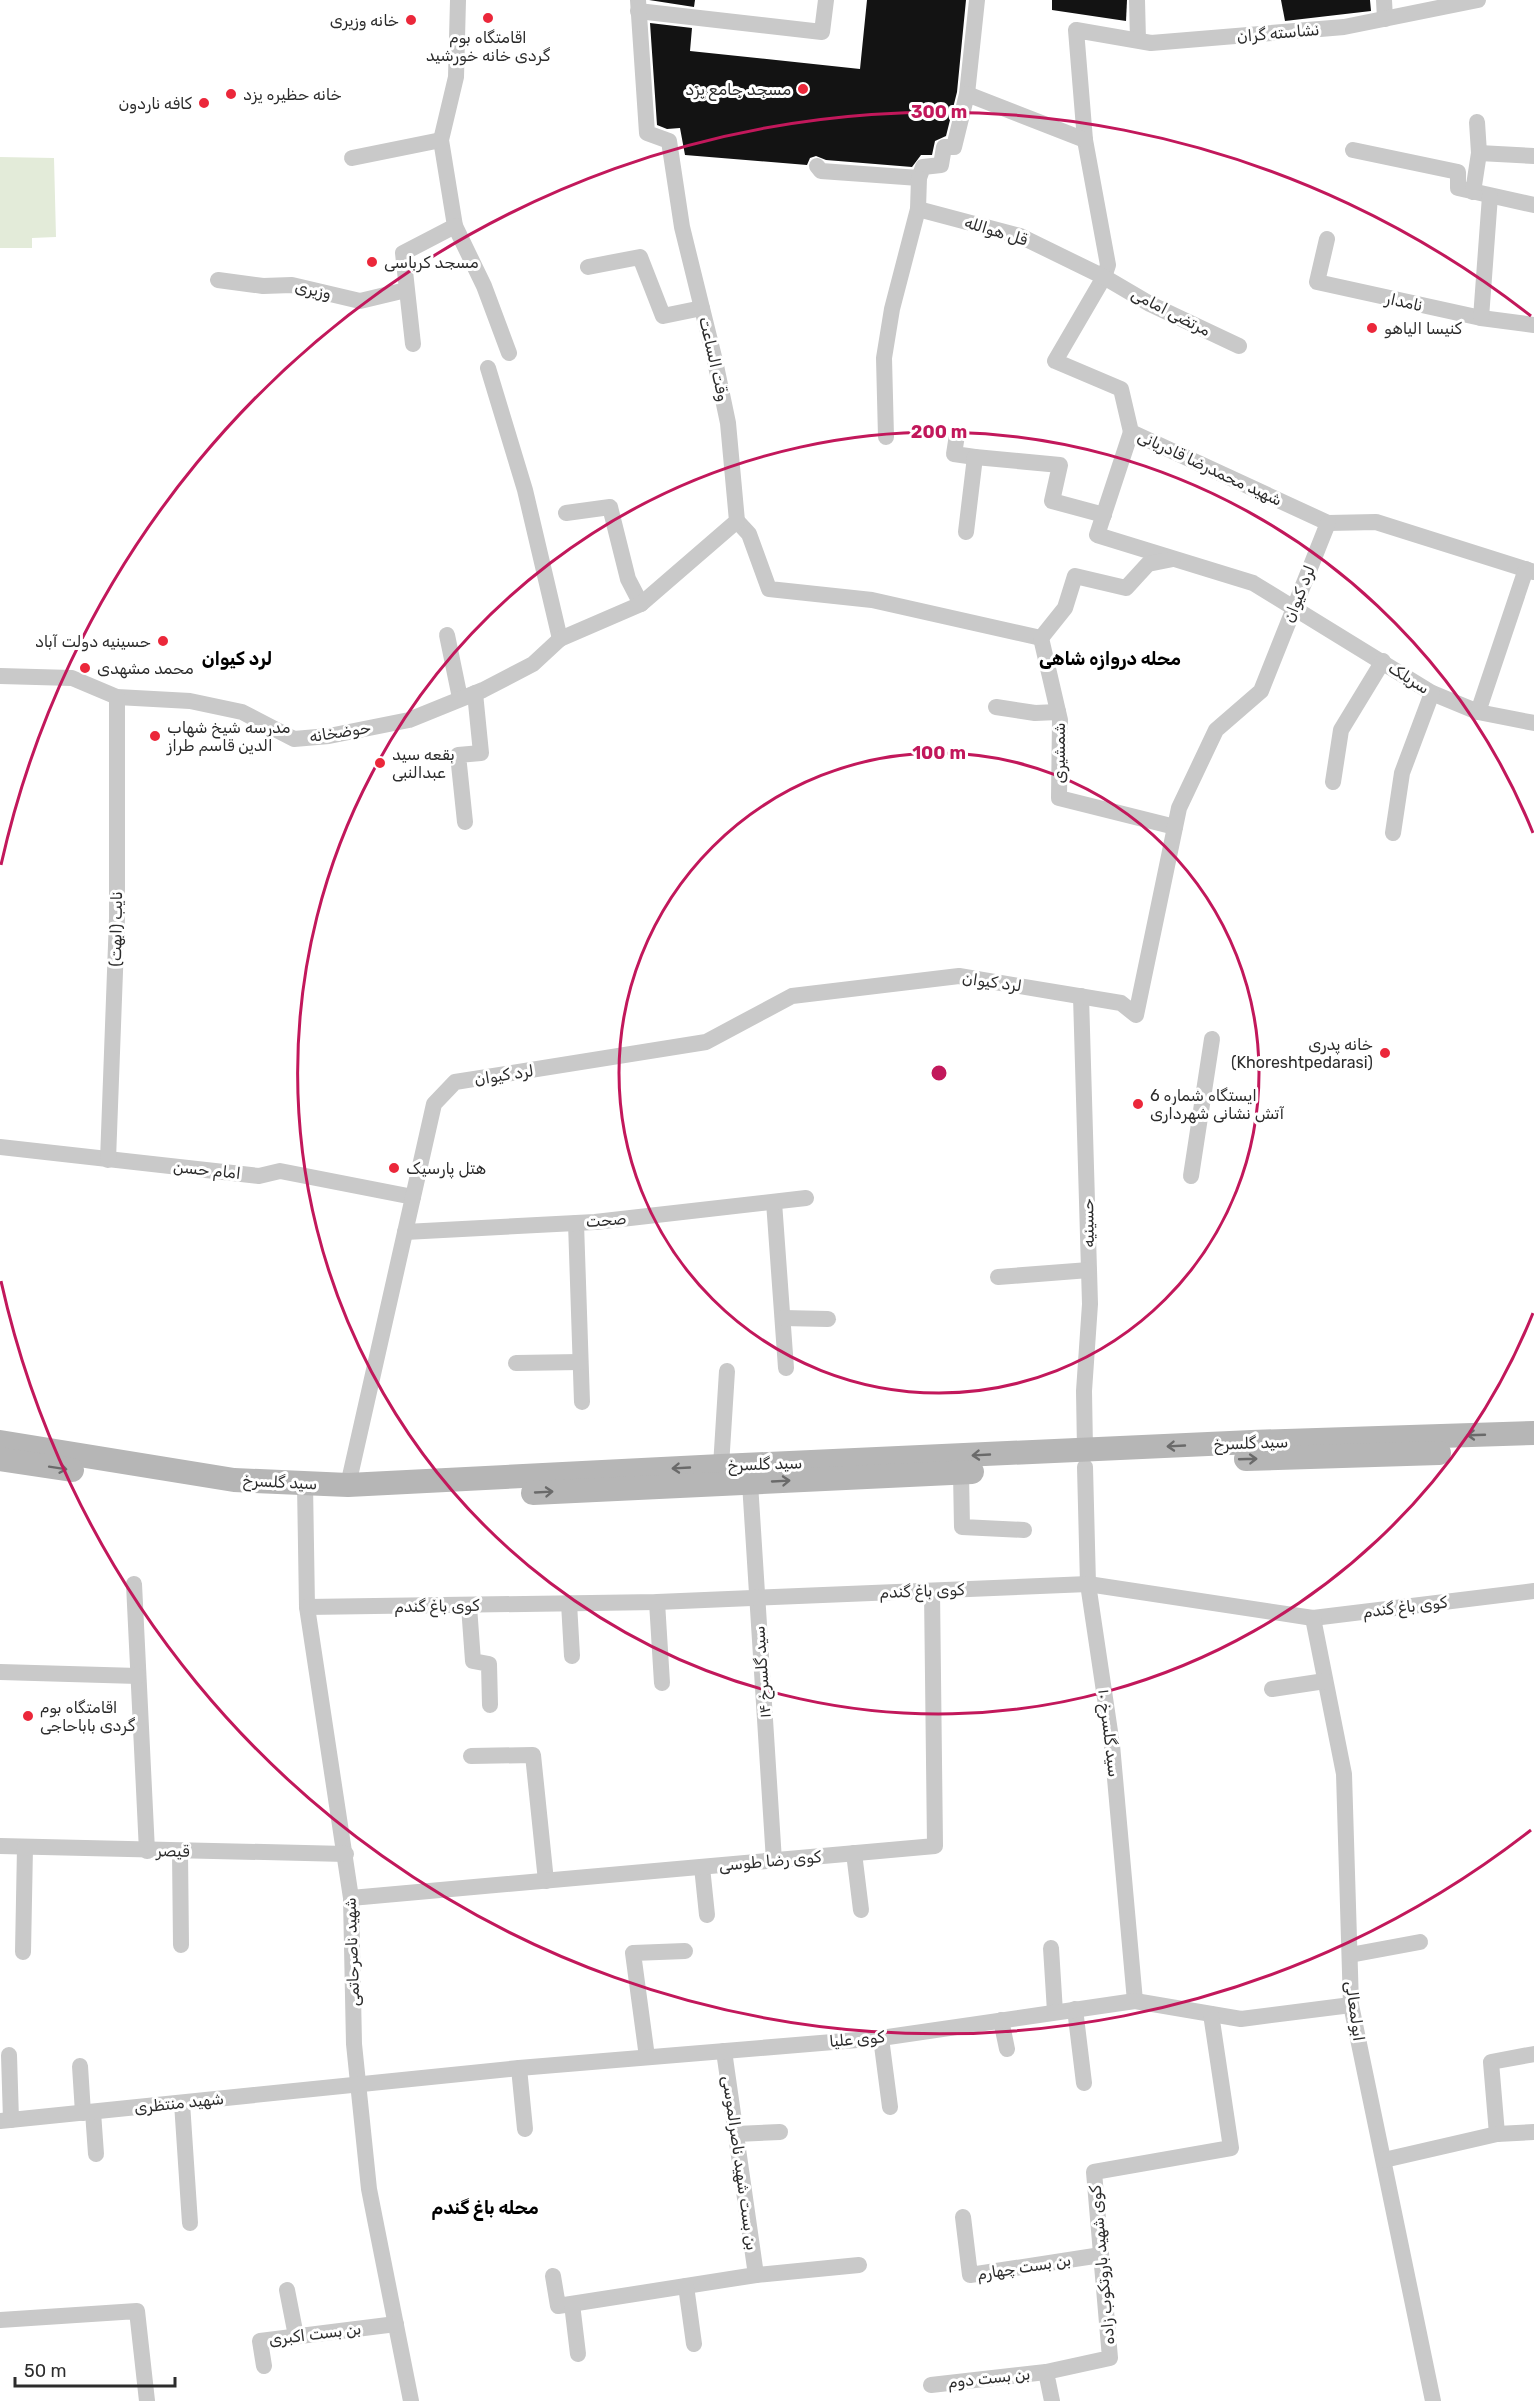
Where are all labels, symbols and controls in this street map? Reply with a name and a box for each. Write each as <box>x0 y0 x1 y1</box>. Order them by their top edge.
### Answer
place label: خانه وزیری <box>330 11 399 31</box>
marker: اقامتگاه بوم گردی خانه خورشید <box>481 11 495 25</box>
marker: خانه وزیری <box>404 13 418 27</box>
street label: نشاسته گران <box>1236 20 1320 47</box>
place label: اقامتگاه بوم گردی خانه خورشید <box>426 28 551 66</box>
place label: مسجد جامع یزد <box>685 80 791 101</box>
marker: مسجد جامع یزد <box>796 82 810 96</box>
place label: خانه حظیره یزد <box>243 85 342 105</box>
marker: خانه حظیره یزد <box>224 87 238 101</box>
place label: کافه ناردون <box>118 94 193 114</box>
marker: کافه ناردون <box>197 96 211 110</box>
text: 300 m <box>911 101 967 123</box>
street label: قل هوالله <box>962 212 1030 251</box>
place label: مسجد کرباسی <box>384 253 479 273</box>
marker: مسجد کرباسی <box>365 255 379 269</box>
street label: وزیری <box>293 277 333 304</box>
street label: مرتضی امامی <box>1128 284 1214 341</box>
street label: نامدار <box>1383 289 1424 316</box>
street label: وقت الساعت <box>694 315 733 403</box>
place label: کنیسا الیاهو <box>1384 319 1463 339</box>
marker: کنیسا الیاهو <box>1365 321 1379 335</box>
text: 200 m <box>911 421 967 443</box>
street label: شهید محمدرضا قادریانی <box>1134 426 1285 511</box>
street label: لرد کیوان <box>1279 563 1320 626</box>
place label: حسینیه دولت آباد <box>35 632 151 652</box>
marker: حسینیه دولت آباد <box>156 634 170 648</box>
district label: لرد کیوان <box>202 648 272 670</box>
district label: محله دروازه شاهی <box>1039 648 1181 670</box>
street label: سریلک <box>1384 658 1433 699</box>
place label: محمد مشهدی <box>97 659 194 679</box>
marker: محمد مشهدی <box>78 661 92 675</box>
place label: مدرسه شیخ شهاب الدین قاسم طراز <box>166 718 291 756</box>
street label: حوضخانه <box>308 718 372 747</box>
street label: شمشیری <box>1050 722 1070 784</box>
marker: مدرسه شیخ شهاب الدین قاسم طراز <box>148 729 162 743</box>
text: 100 m <box>912 742 966 764</box>
place label: بقعه سید عبدالنبی <box>392 745 455 782</box>
marker: بقعه سید عبدالنبی <box>373 756 387 770</box>
street label: نایب (ابهت) <box>106 891 127 967</box>
street label: لرد کیوان <box>961 968 1023 997</box>
place label: خانه پدری (Khoreshtpedarasi) <box>1231 1035 1373 1072</box>
marker: خانه پدری (Khoreshtpedarasi) <box>1378 1046 1392 1060</box>
street label: لرد کیوان <box>473 1061 535 1090</box>
centre of rings <box>929 1063 949 1083</box>
place label: ایستگاه شماره 6 آتش نشانی شهرداری <box>1150 1086 1284 1124</box>
marker: ایستگاه شماره 6 آتش نشانی شهرداری <box>1131 1097 1145 1111</box>
street label: امام حسن <box>172 1157 242 1184</box>
place label: هتل پارسیک <box>406 1159 486 1179</box>
marker: هتل پارسیک <box>387 1161 401 1175</box>
street label: حسینیه <box>1078 1198 1098 1248</box>
street label: صحت <box>585 1209 627 1231</box>
one-way arrow <box>1466 1429 1486 1441</box>
street label: سید گلسرخ <box>1213 1432 1289 1456</box>
one-way arrow <box>1166 1440 1186 1451</box>
one-way arrow <box>971 1449 991 1460</box>
street label: سید گلسرخ <box>727 1453 803 1477</box>
one-way arrow <box>1238 1454 1258 1465</box>
one-way arrow <box>47 1463 67 1474</box>
one-way arrow <box>672 1463 692 1474</box>
street label: سید گلسرخ <box>242 1471 318 1495</box>
one-way arrow <box>770 1476 790 1487</box>
one-way arrow <box>534 1487 554 1498</box>
street label: کوی باغ گندم <box>879 1580 966 1604</box>
street label: کوی باغ گندم <box>1362 1592 1449 1624</box>
street label: کوی باغ گندم <box>394 1596 481 1618</box>
street label: سید گلسرخ ۱۴ <box>749 1625 777 1719</box>
street label: سید گلسرخ ۱۰ <box>1092 1688 1124 1778</box>
place label: اقامتگاه بوم گردی باباحاجی <box>40 1698 136 1736</box>
marker: اقامتگاه بوم گردی باباحاجی <box>21 1709 35 1723</box>
street label: قیصر <box>155 1841 190 1862</box>
street label: کوی رضا طوسی <box>718 1847 823 1876</box>
street label: شهید ناصرحاتمی <box>341 1897 364 2007</box>
street label: ابولمعالی <box>1340 1980 1369 2042</box>
street label: کوی علیا <box>828 2027 886 2052</box>
street label: بن بست شهید ناصرالموسی <box>717 2074 762 2252</box>
street label: شهید منتظری <box>133 2089 225 2118</box>
street label: کوی شهید باروتکوب زاده <box>1085 2184 1119 2346</box>
district label: محله باغ گندم <box>431 2197 539 2221</box>
street label: بن بست چهارم <box>976 2250 1072 2285</box>
street label: بن بست اکبری <box>268 2319 362 2350</box>
scale bar <box>15 2350 176 2388</box>
text: 50 m <box>24 2360 67 2382</box>
street label: بن بست دوم <box>947 2364 1031 2393</box>

